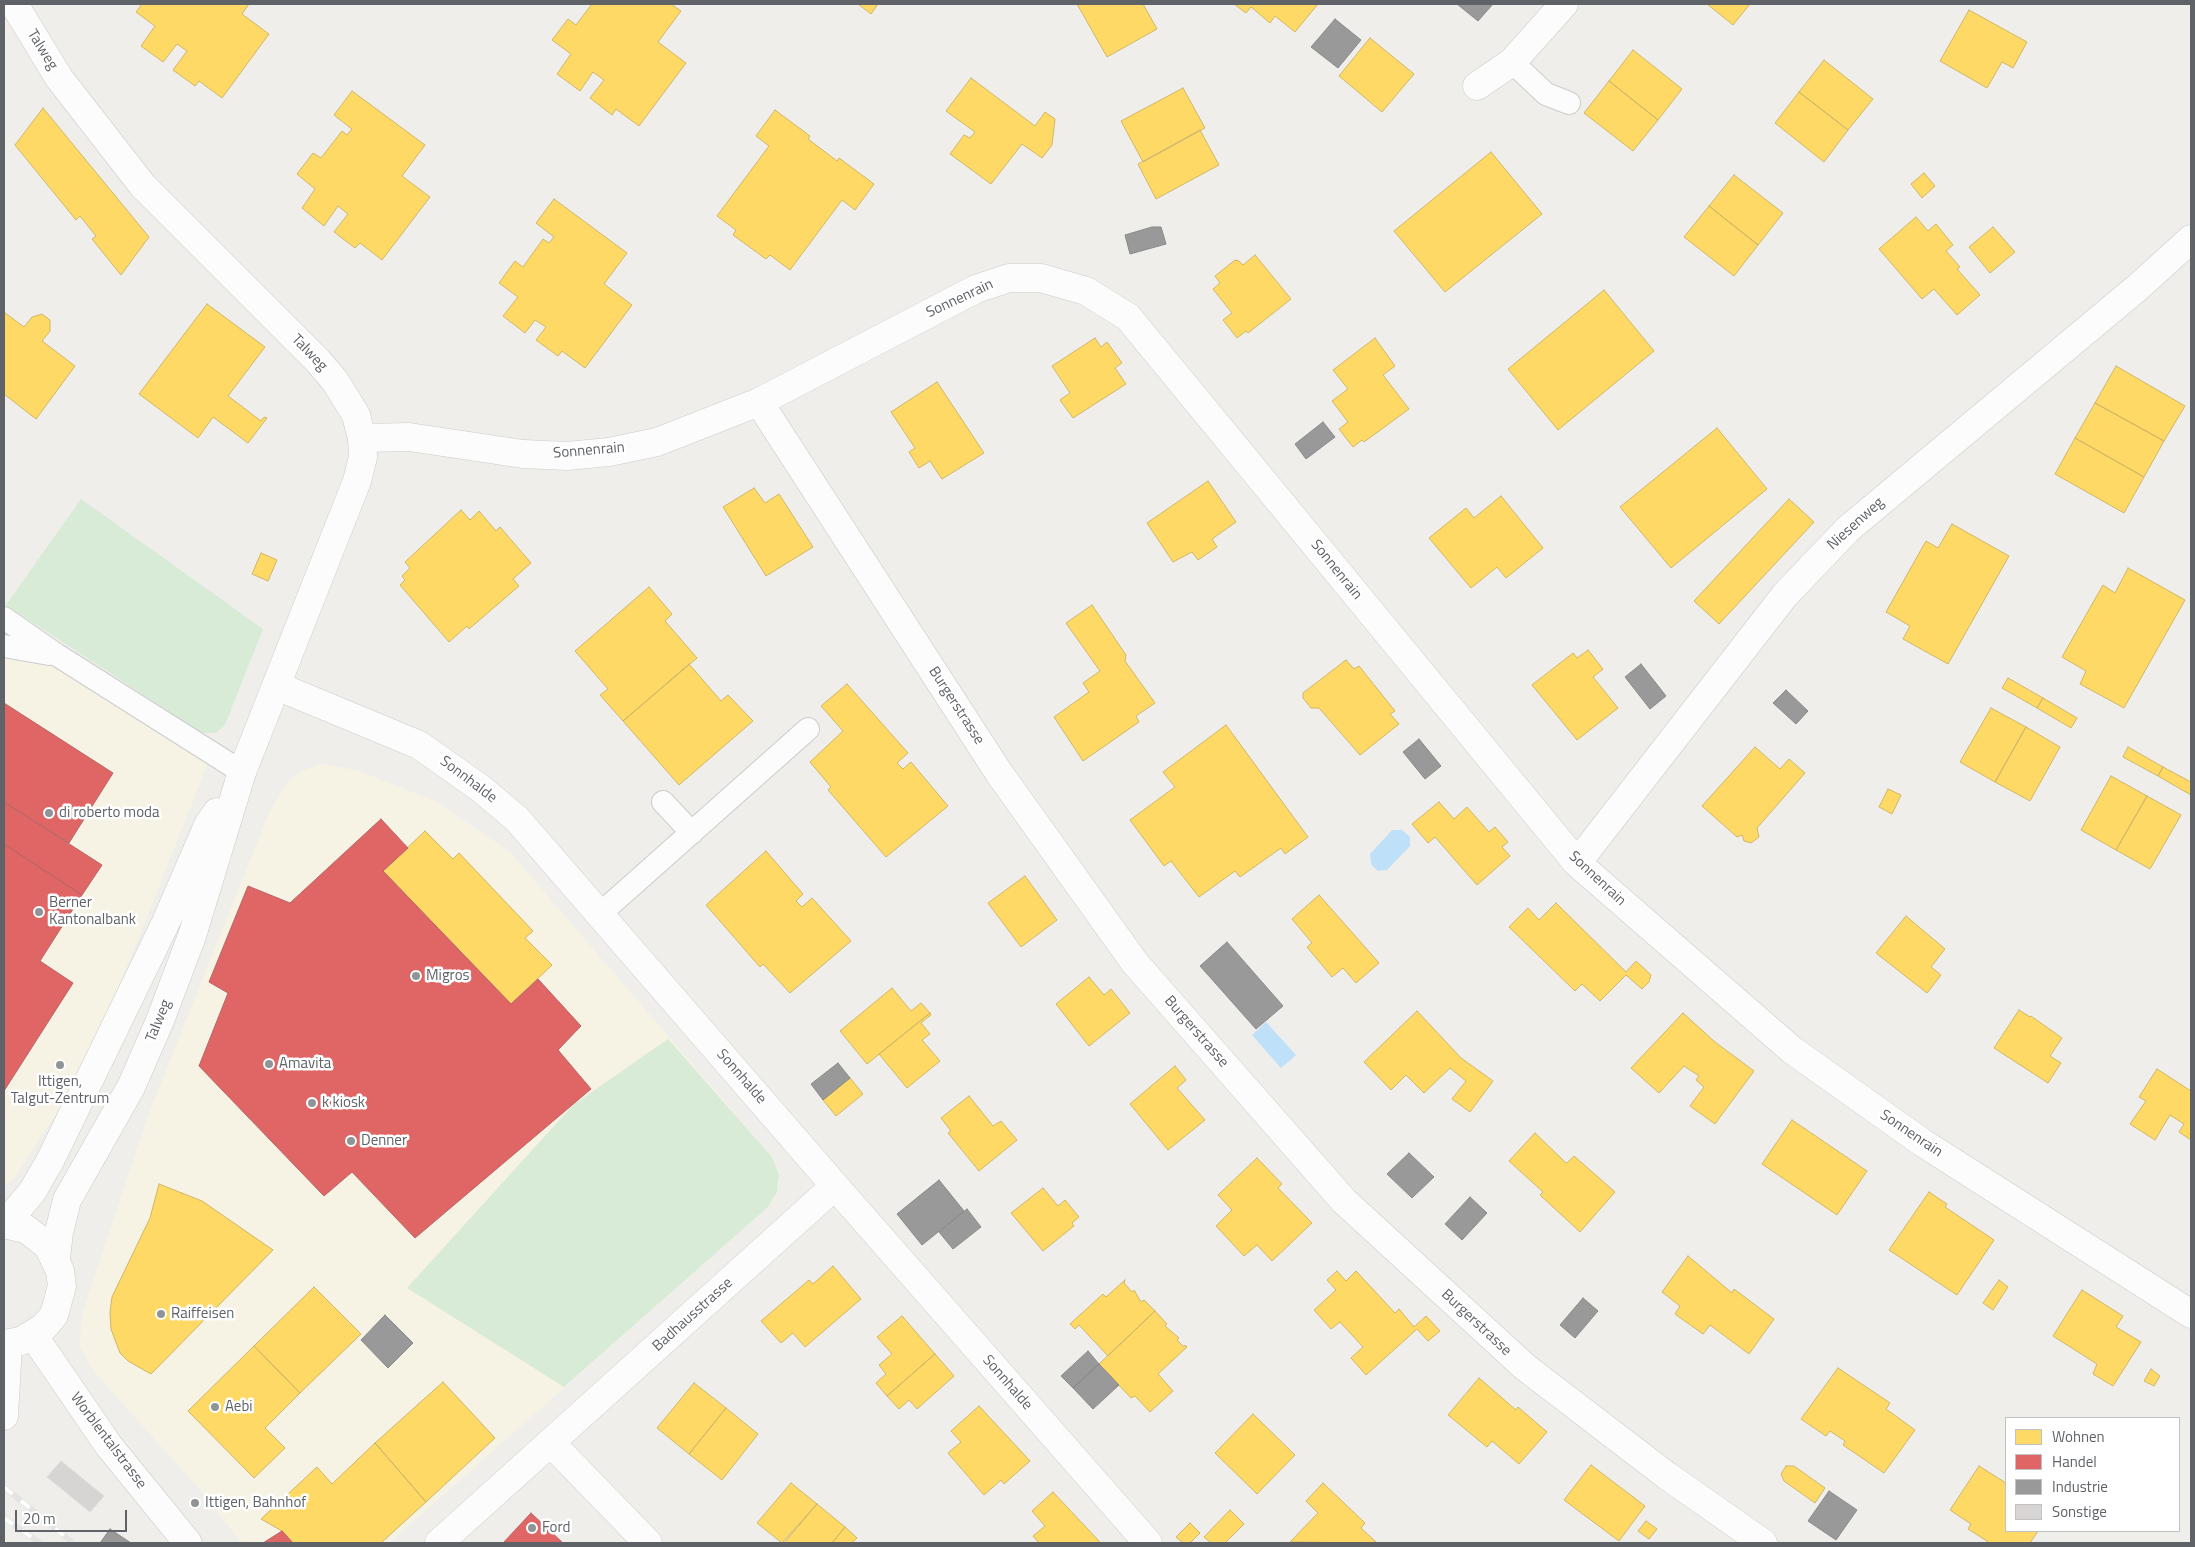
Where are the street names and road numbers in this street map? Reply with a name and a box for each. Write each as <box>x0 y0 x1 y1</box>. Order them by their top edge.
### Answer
street label: Talweg <box>23 26 61 74</box>
street label: Sonnenrain <box>924 276 996 322</box>
street label: Talweg <box>287 331 331 375</box>
street label: Sonnenrain <box>552 439 626 463</box>
street label: Niesenweg <box>1824 494 1888 554</box>
street label: Sonnenrain <box>1306 536 1366 604</box>
street label: Burgerstrasse <box>924 664 988 748</box>
street label: Sonnhalde <box>436 753 500 807</box>
street label: Sonnenrain <box>1565 848 1629 910</box>
street label: Burgerstrasse <box>1160 992 1232 1072</box>
street label: Talweg <box>142 997 176 1045</box>
street label: Sonnhalde <box>712 1046 770 1108</box>
street label: Sonnenrain <box>1876 1106 1946 1162</box>
street label: Badhausstrasse <box>649 1274 737 1356</box>
street label: Burgerstrasse <box>1437 1286 1515 1360</box>
street label: Sonnhalde <box>978 1352 1036 1414</box>
street label: Worblentalstrasse <box>66 1389 150 1493</box>

